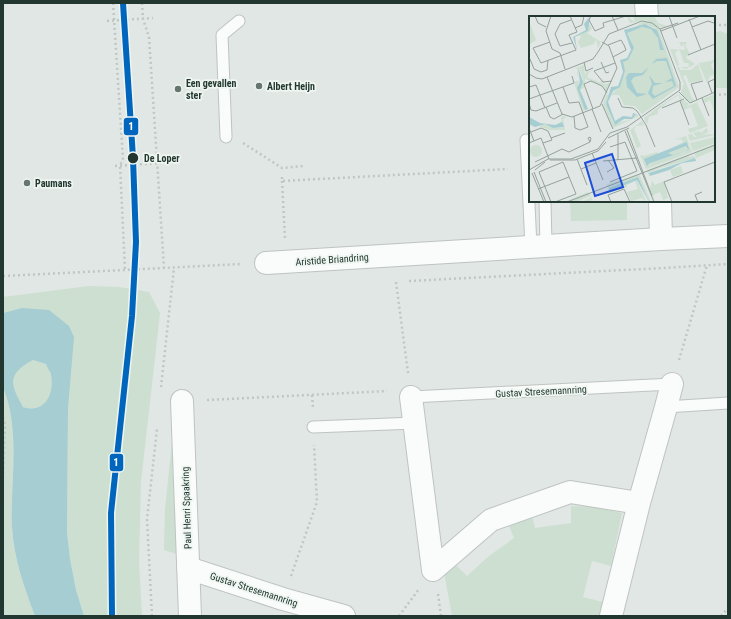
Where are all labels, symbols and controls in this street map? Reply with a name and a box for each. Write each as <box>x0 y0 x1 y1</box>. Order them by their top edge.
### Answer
inset map <box>529 16 715 202</box>
place label: Een gevallen ster <box>186 78 237 101</box>
marker: Albert Heijn <box>254 81 264 91</box>
place label: Albert Heijn <box>267 81 315 92</box>
marker: Een gevallen ster <box>173 84 183 94</box>
line badge: 1 <box>123 117 139 136</box>
text: 1 <box>128 120 134 133</box>
marker: De Loper <box>126 151 140 165</box>
place label: De Loper <box>144 153 180 164</box>
marker: Paumans <box>22 178 32 188</box>
place label: Paumans <box>35 178 72 189</box>
street label: Aristide Briandring <box>295 251 369 268</box>
street label: Gustav Stresemannring <box>495 384 587 399</box>
line badge: 1 <box>109 453 124 472</box>
text: 1 <box>113 456 119 469</box>
street label: Paul Henri Spaakring <box>180 467 193 549</box>
street label: Gustav Stresemannring <box>209 570 299 609</box>

